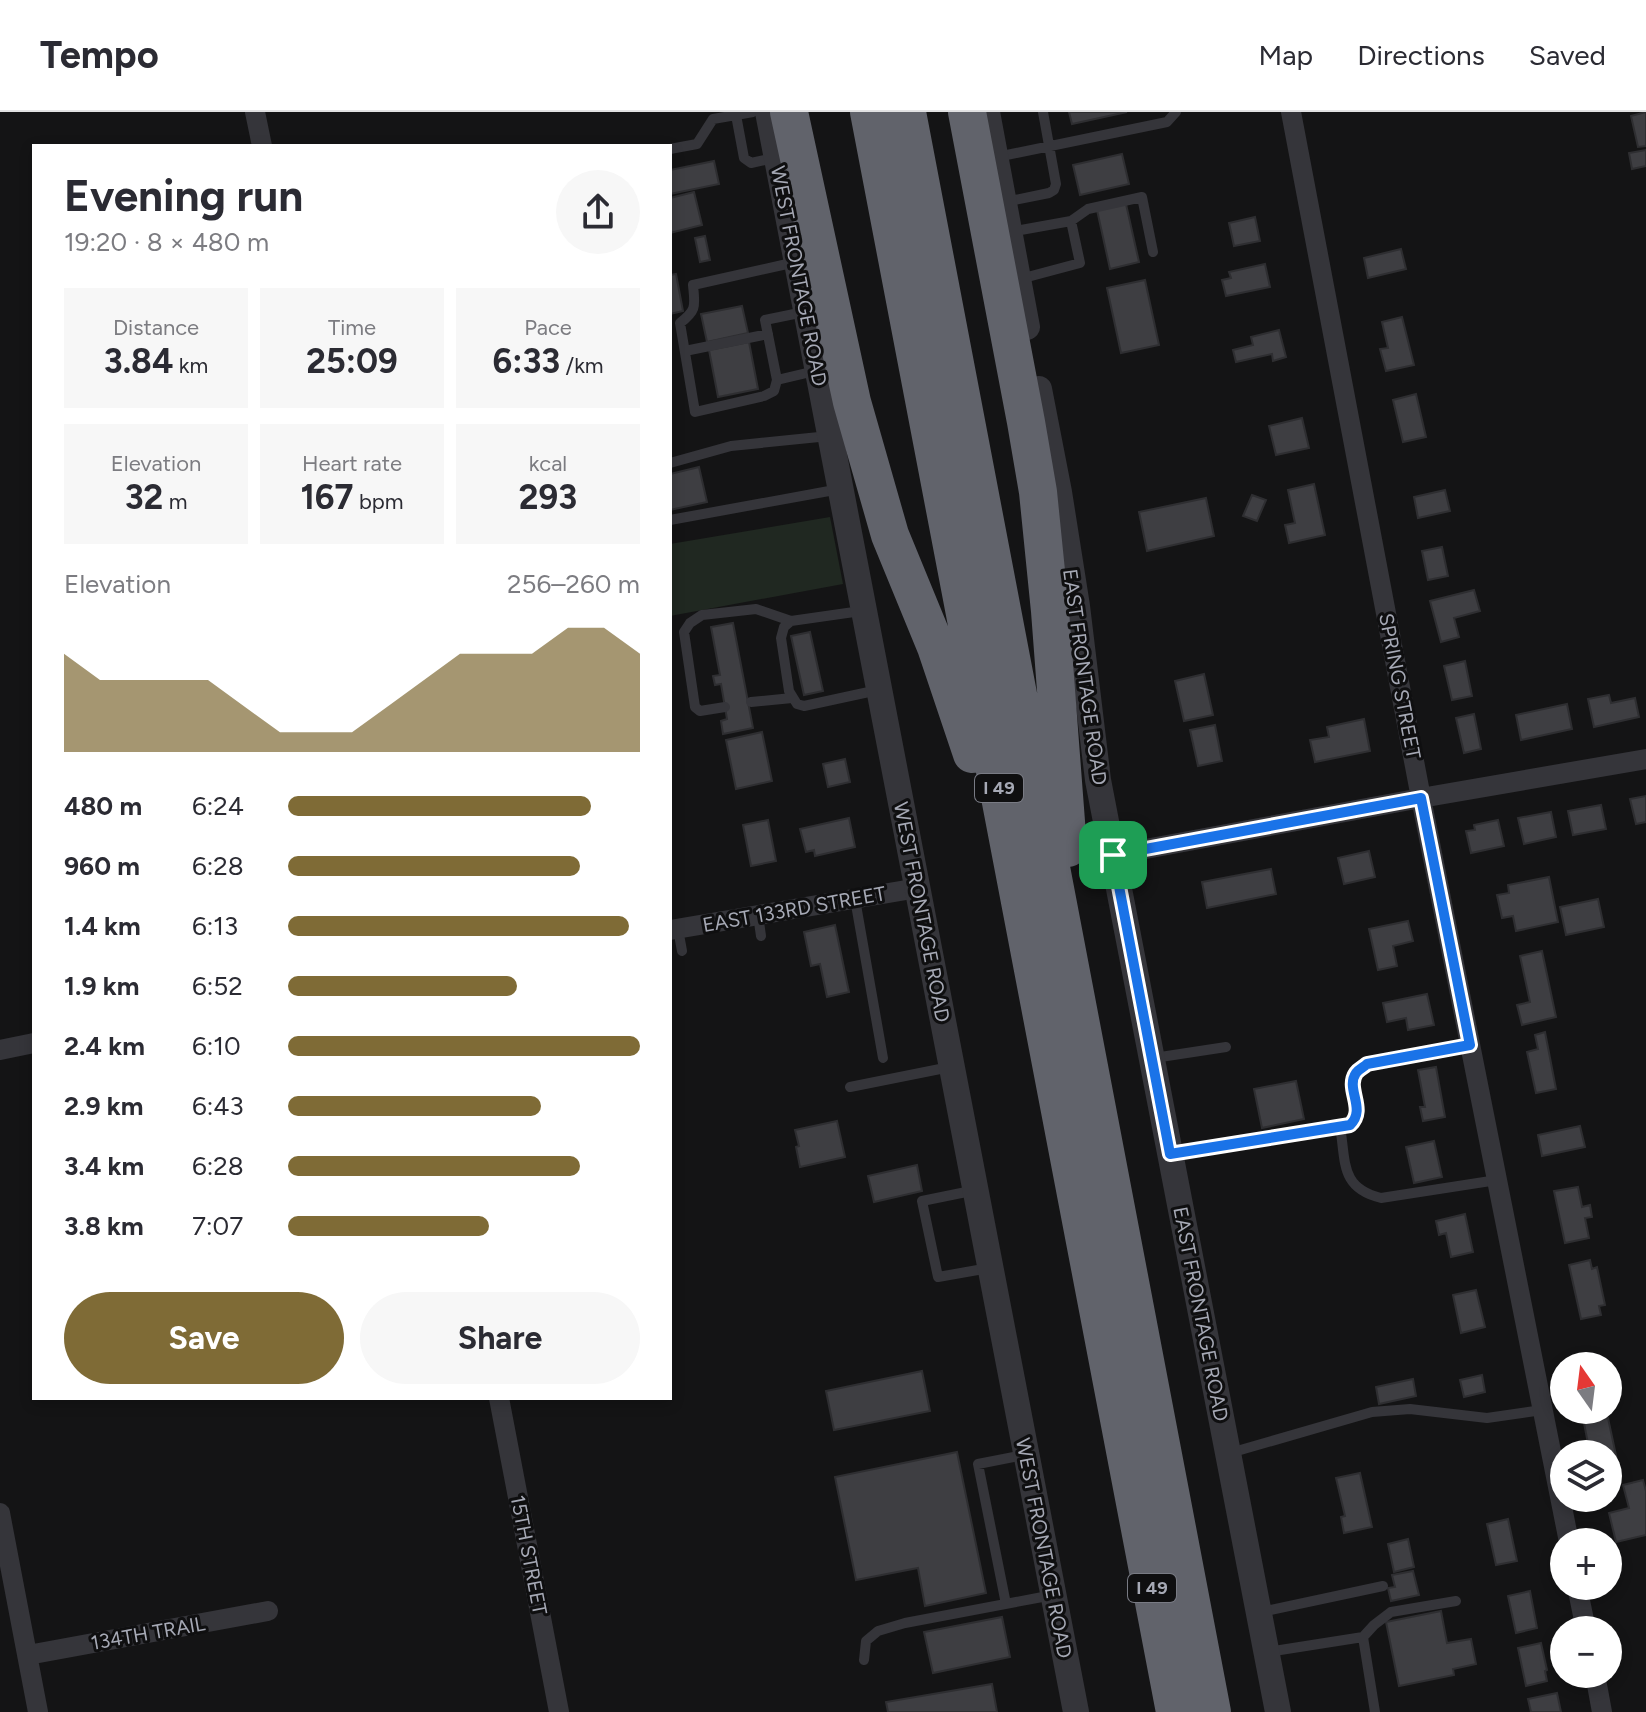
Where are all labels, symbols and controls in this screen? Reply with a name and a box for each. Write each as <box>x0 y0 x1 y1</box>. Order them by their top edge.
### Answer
text: Tempo <box>40 32 159 78</box>
text: Map <box>1259 38 1313 72</box>
text: Directions <box>1357 38 1485 72</box>
text: Saved <box>1529 38 1606 72</box>
street label: WEST FRONTAGE ROAD <box>766 164 832 388</box>
text: Evening run <box>64 169 303 222</box>
button: share <box>556 170 640 254</box>
text: 19:20 · 8 × 480 m <box>64 226 269 258</box>
text: Distance <box>113 314 199 341</box>
text: Time <box>328 314 376 341</box>
text: Pace <box>524 314 572 341</box>
text: 3.84 <box>104 341 173 382</box>
text: 25:09 <box>306 341 398 382</box>
text: 6:33 <box>492 341 560 382</box>
text: km <box>173 352 208 379</box>
text: /km <box>560 352 604 379</box>
text: Elevation <box>111 450 201 477</box>
text: Heart rate <box>302 450 402 477</box>
text: kcal <box>529 450 567 477</box>
text: 32 <box>125 477 163 518</box>
text: 167 <box>300 477 353 518</box>
text: 293 <box>519 477 577 518</box>
text: m <box>163 488 187 515</box>
text: bpm <box>353 488 404 515</box>
street label: EAST FRONTAGE ROAD <box>1058 567 1112 787</box>
text: Elevation <box>64 568 171 600</box>
text: 256–260 m <box>507 568 640 600</box>
street label: SPRING STREET <box>1374 611 1426 761</box>
road number: I 49 <box>975 774 1023 802</box>
text: 480 m <box>64 790 142 822</box>
text: 6:24 <box>192 790 244 822</box>
street label: WEST FRONTAGE ROAD <box>889 800 955 1024</box>
pin <box>1079 821 1147 889</box>
icon: arrive <box>1091 833 1135 877</box>
text: 960 m <box>64 850 140 882</box>
text: 6:28 <box>192 850 244 882</box>
street label: EAST 133RD STREET <box>701 881 887 937</box>
text: 1.4 km <box>64 910 141 942</box>
text: 6:13 <box>192 910 238 942</box>
text: 1.9 km <box>64 970 139 1002</box>
text: 6:52 <box>192 970 243 1002</box>
text: 2.4 km <box>64 1030 145 1062</box>
text: 6:10 <box>192 1030 241 1062</box>
text: 2.9 km <box>64 1090 143 1122</box>
text: 6:43 <box>192 1090 244 1122</box>
text: 3.4 km <box>64 1150 144 1182</box>
text: 6:28 <box>192 1150 244 1182</box>
street label: EAST FRONTAGE ROAD <box>1168 1205 1234 1423</box>
text: 3.8 km <box>64 1210 144 1242</box>
text: 7:07 <box>192 1210 243 1242</box>
button: Save <box>64 1292 344 1384</box>
button: Share <box>360 1292 640 1384</box>
north arrow <box>1550 1352 1622 1424</box>
map controls <box>1550 1352 1622 1688</box>
street label: WEST FRONTAGE ROAD <box>1011 1436 1077 1660</box>
button: layers <box>1550 1440 1622 1512</box>
street label: 15TH STREET <box>506 1493 552 1617</box>
button: + <box>1550 1528 1622 1600</box>
road number: I 49 <box>1128 1574 1176 1602</box>
street label: 134TH TRAIL <box>89 1611 208 1655</box>
button: − <box>1550 1616 1622 1688</box>

